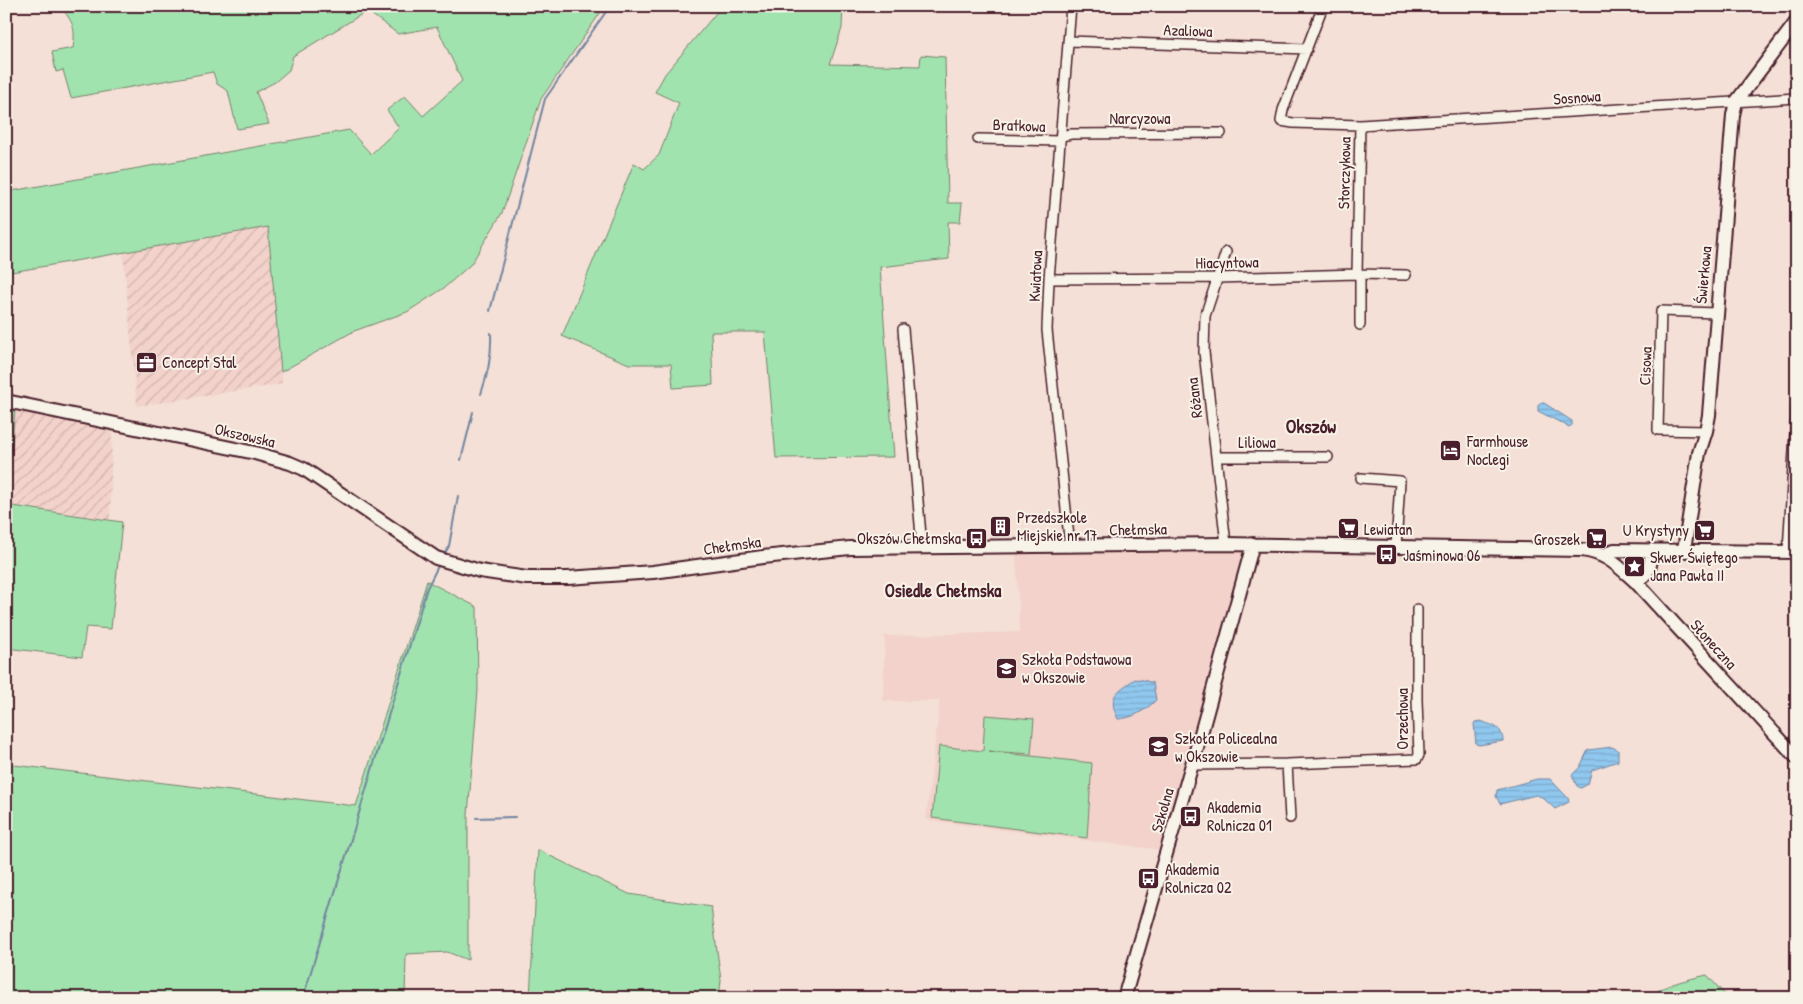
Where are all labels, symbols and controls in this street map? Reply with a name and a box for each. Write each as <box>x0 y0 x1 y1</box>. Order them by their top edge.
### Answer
street label: Azaliowa <box>1163 18 1213 42</box>
street label: Sosnowa <box>1553 84 1601 110</box>
street label: Narcyzowa <box>1110 107 1170 129</box>
street label: Bratkowa <box>992 113 1046 137</box>
street label: Storczykowa <box>1332 137 1356 209</box>
street label: Świerkowa <box>1690 245 1716 305</box>
street label: Kwiatowa <box>1023 250 1047 302</box>
street label: Hiacyntowa <box>1195 250 1259 274</box>
street label: Cisowa <box>1633 346 1657 386</box>
office icon: Concept Stal <box>134 350 158 374</box>
place label: Concept Stal <box>162 351 237 373</box>
street label: Różana <box>1181 377 1207 419</box>
district label: Okszów <box>1286 413 1336 439</box>
street label: Okszowska <box>213 417 277 453</box>
place label: Farmhouse Noclegi <box>1466 430 1529 470</box>
street label: Liliowa <box>1238 431 1276 453</box>
hotel icon: Farmhouse Noclegi <box>1439 438 1463 462</box>
place label: Przedszkole Miejskie nr 17 <box>1017 506 1098 546</box>
building icon: Przedszkole Miejskie nr 17 <box>989 514 1013 538</box>
street label: Chełmska <box>1109 517 1167 541</box>
supermarket icon: Lewiatan <box>1336 517 1360 541</box>
place label: Lewiatan <box>1364 518 1413 540</box>
supermarket icon: U Krystyny <box>1693 518 1717 542</box>
place label: U Krystyny <box>1623 519 1689 541</box>
bus stop icon: Okszów Chełmska <box>965 526 989 550</box>
place label: Okszów Chełmska <box>857 527 961 549</box>
supermarket icon: Groszek <box>1584 527 1608 551</box>
place label: Groszek <box>1534 528 1580 550</box>
street label: Chełmska <box>702 530 762 560</box>
bus stop icon: Jaśminowa 06 <box>1375 543 1399 567</box>
place label: Jaśminowa 06 <box>1403 544 1480 566</box>
place label: Skwer Świętego Jana Pawła II <box>1650 546 1738 586</box>
place icon: Skwer Świętego Jana Pawła II <box>1622 554 1646 578</box>
district label: Osiedle Chełmska <box>885 578 1002 603</box>
street label: Słoneczna <box>1686 614 1742 674</box>
place label: Szkoła Podstawowa w Okszowie <box>1022 648 1131 688</box>
school or university icon: Szkoła Podstawowa w Okszowie <box>994 656 1018 680</box>
street label: Orzechowa <box>1391 688 1413 750</box>
place label: Szkoła Policealna w Okszowie <box>1175 727 1277 767</box>
school or university icon: Szkoła Policealna w Okszowie <box>1147 735 1171 759</box>
street label: Szkolna <box>1145 785 1179 835</box>
place label: Akademia Rolnicza 01 <box>1207 796 1272 836</box>
bus stop icon: Akademia Rolnicza 01 <box>1179 804 1203 828</box>
place label: Akademia Rolnicza 02 <box>1165 858 1232 898</box>
bus stop icon: Akademia Rolnicza 02 <box>1137 866 1161 890</box>

